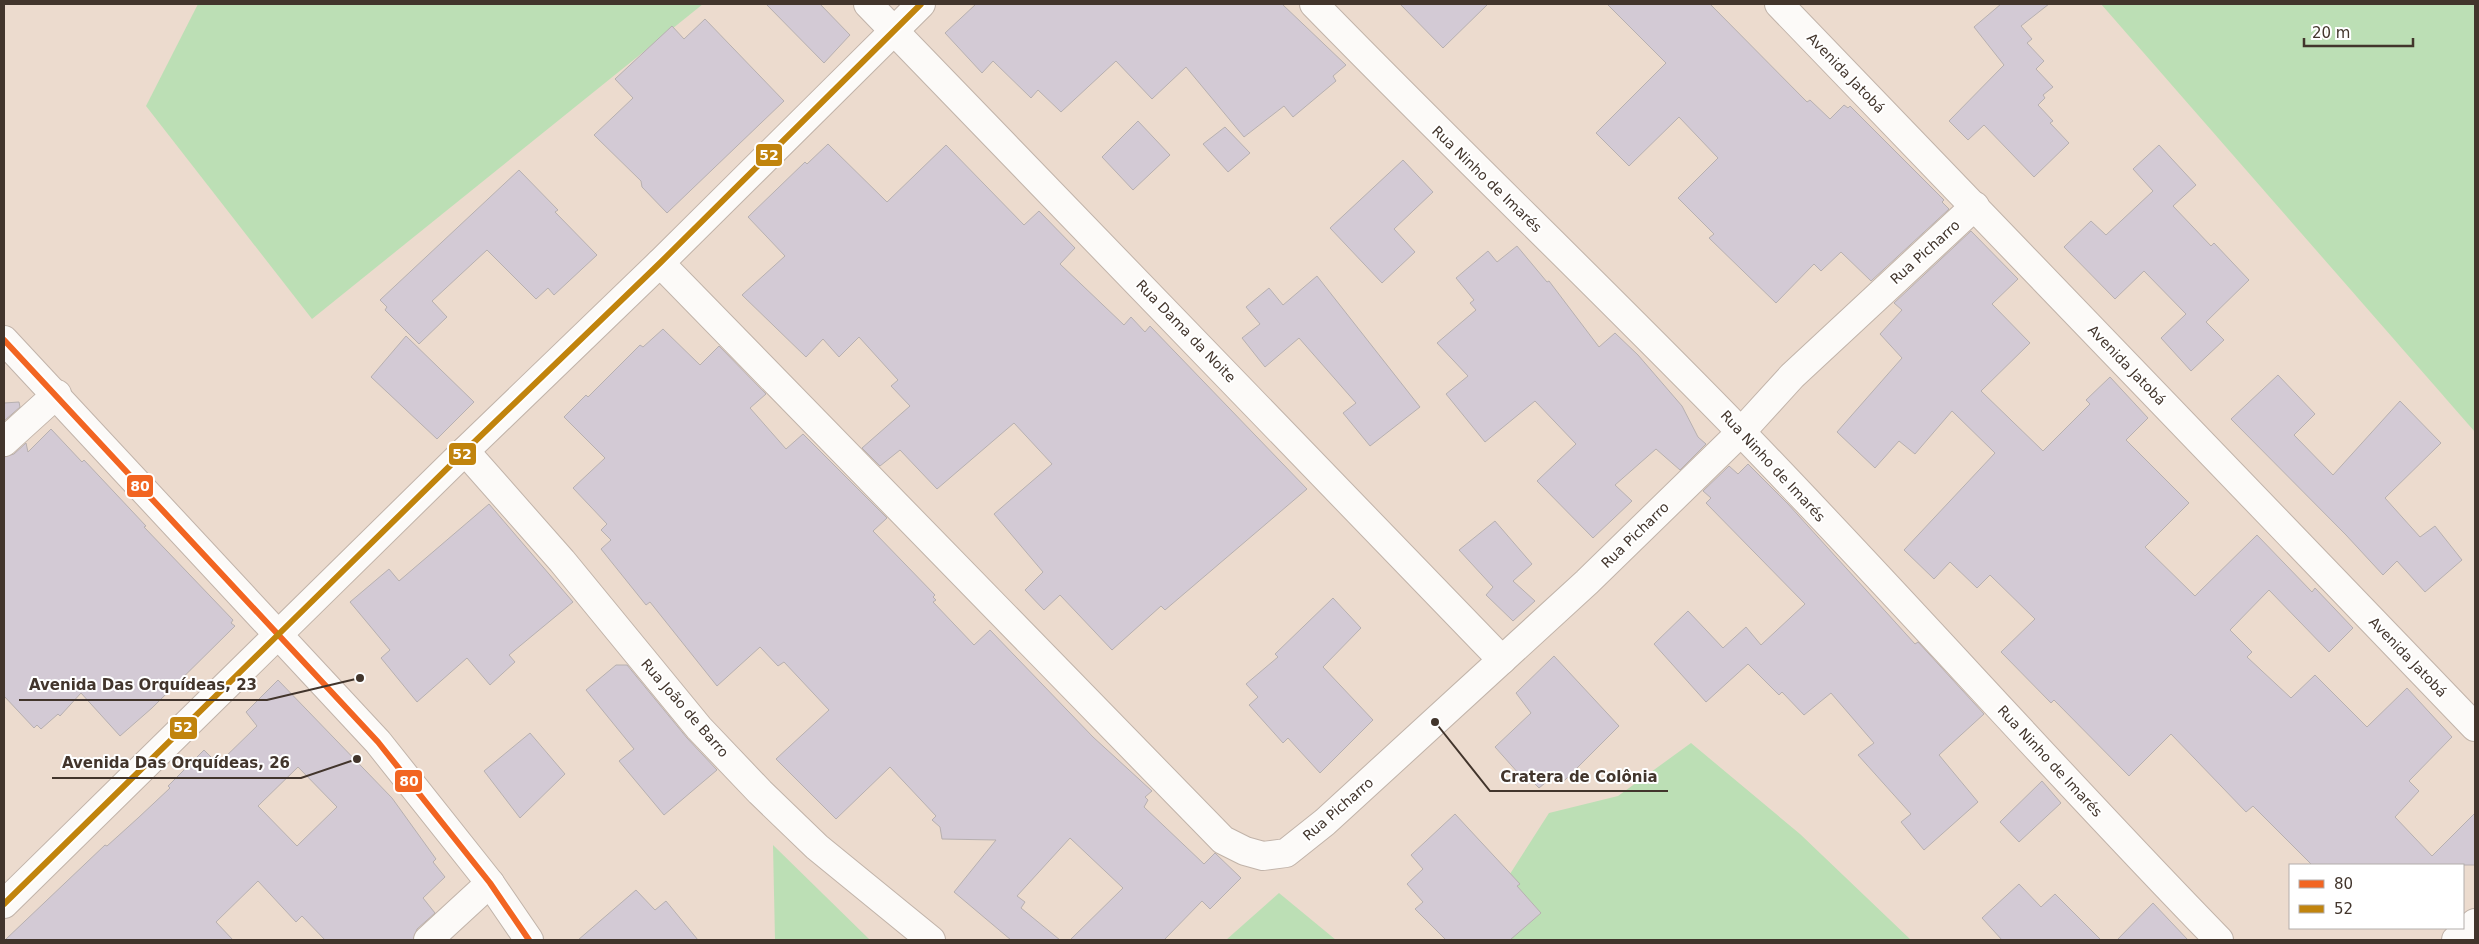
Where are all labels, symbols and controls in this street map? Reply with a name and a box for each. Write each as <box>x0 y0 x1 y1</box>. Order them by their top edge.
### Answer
scale bar <box>2304 15 2413 47</box>
text: 20 m <box>2312 24 2350 42</box>
street label: Avenida Jatobá <box>1804 30 1888 116</box>
street label: Rua Ninho de Imarés <box>1429 123 1545 235</box>
line badge: 52 <box>755 143 783 167</box>
text: 52 <box>759 147 779 163</box>
street label: Rua Picharro <box>1887 217 1963 287</box>
street label: Rua Dama da Noite <box>1133 277 1239 385</box>
street label: Avenida Jatobá <box>2085 322 2169 408</box>
street label: Rua Ninho de Imarés <box>1717 407 1829 525</box>
line badge: 52 <box>448 442 477 466</box>
text: 52 <box>452 446 472 462</box>
line badge: 80 <box>126 474 154 498</box>
text: 80 <box>130 478 150 494</box>
street label: Rua Picharro <box>1598 499 1672 571</box>
street label: Avenida Jatobá <box>2366 614 2450 700</box>
street label: Rua João de Barro <box>638 656 732 760</box>
callout: Avenida Das Orquídeas, 23 <box>19 670 267 700</box>
text: Avenida Das Orquídeas, 23 <box>29 676 257 694</box>
street label: Rua Ninho de Imarés <box>1994 702 2106 820</box>
line badge: 52 <box>169 716 198 740</box>
text: 52 <box>173 719 193 735</box>
callout: Avenida Das Orquídeas, 26 <box>52 748 301 778</box>
text: Avenida Das Orquídeas, 26 <box>62 754 290 772</box>
callout: Cratera de Colônia <box>1490 761 1668 791</box>
text: Cratera de Colônia <box>1500 768 1658 786</box>
line badge: 80 <box>394 769 423 793</box>
text: 80 <box>399 773 419 789</box>
street label: Rua Picharro <box>1300 774 1376 844</box>
legend <box>2289 864 2464 929</box>
text: 80 <box>2334 875 2353 893</box>
text: 52 <box>2334 900 2353 918</box>

